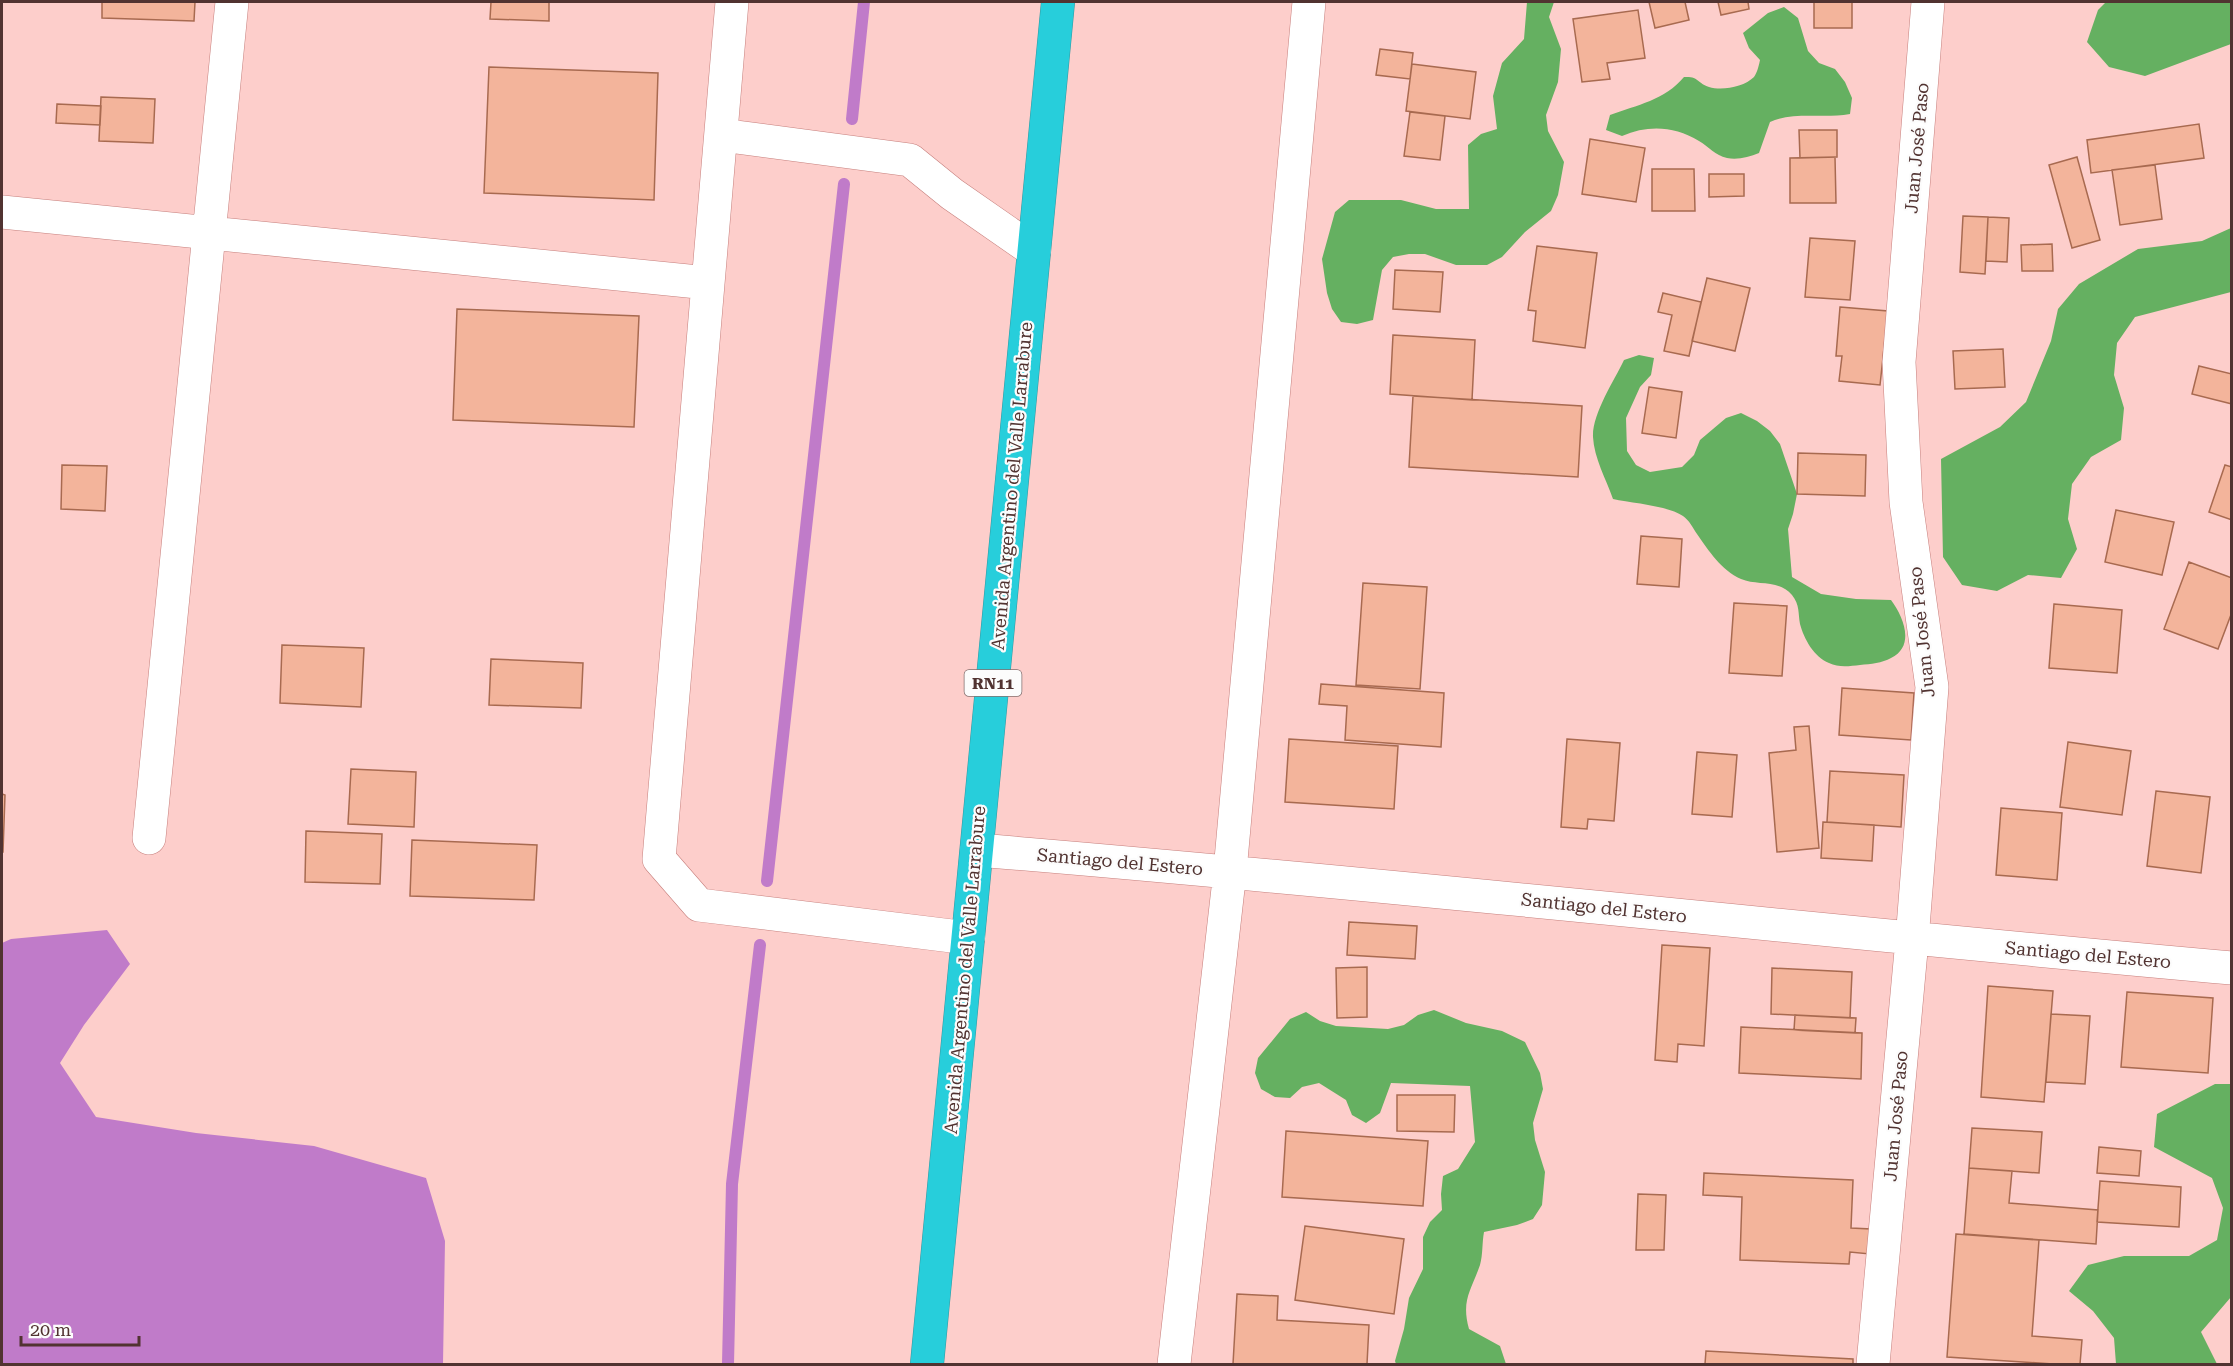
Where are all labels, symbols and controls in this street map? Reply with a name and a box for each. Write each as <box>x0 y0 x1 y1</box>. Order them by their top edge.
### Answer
street label: Juan José Paso <box>1900 82 1933 214</box>
street label: Avenida Argentino del Valle Larrabure <box>987 321 1036 651</box>
street label: Juan José Paso <box>1904 566 1939 698</box>
road number: RN11 <box>964 670 1022 696</box>
street label: Avenida Argentino del Valle Larrabure <box>940 805 989 1135</box>
street label: Santiago del Estero <box>1036 844 1204 879</box>
street label: Santiago del Estero <box>1520 888 1688 927</box>
street label: Santiago del Estero <box>2004 937 2172 972</box>
street label: Juan José Paso <box>1879 1050 1912 1182</box>
scale bar <box>21 1309 140 1347</box>
text: 20 m <box>30 1319 71 1340</box>

